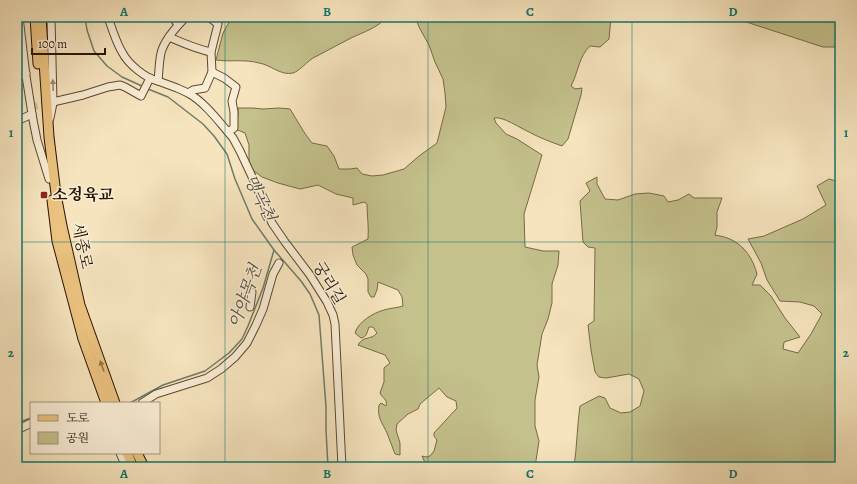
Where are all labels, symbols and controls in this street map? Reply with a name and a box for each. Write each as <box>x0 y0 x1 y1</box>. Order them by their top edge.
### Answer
text: A <box>119 3 129 20</box>
text: B <box>323 3 331 20</box>
text: C <box>526 3 534 20</box>
text: D <box>728 3 738 20</box>
scale bar <box>32 30 105 56</box>
text: 100 m <box>38 36 67 52</box>
one-way arrow <box>50 78 56 91</box>
text: 1 <box>9 124 14 141</box>
text: 1 <box>844 124 849 141</box>
water label: 맹곡천 <box>239 171 282 227</box>
place label: 소정육교 <box>52 184 114 206</box>
marker: 소정육교 <box>39 190 49 200</box>
street label: 세종로 <box>66 221 98 271</box>
street label: 궁리길 <box>308 257 350 309</box>
water label: 아야목천 <box>223 260 268 331</box>
text: 2 <box>8 344 15 361</box>
text: 2 <box>843 344 850 361</box>
one-way arrow <box>99 359 105 371</box>
legend <box>30 402 160 454</box>
text: 도로 <box>66 410 90 426</box>
text: 공원 <box>66 430 89 446</box>
text: A <box>119 465 129 482</box>
text: B <box>323 465 331 482</box>
text: C <box>526 465 534 482</box>
text: D <box>728 465 738 482</box>

